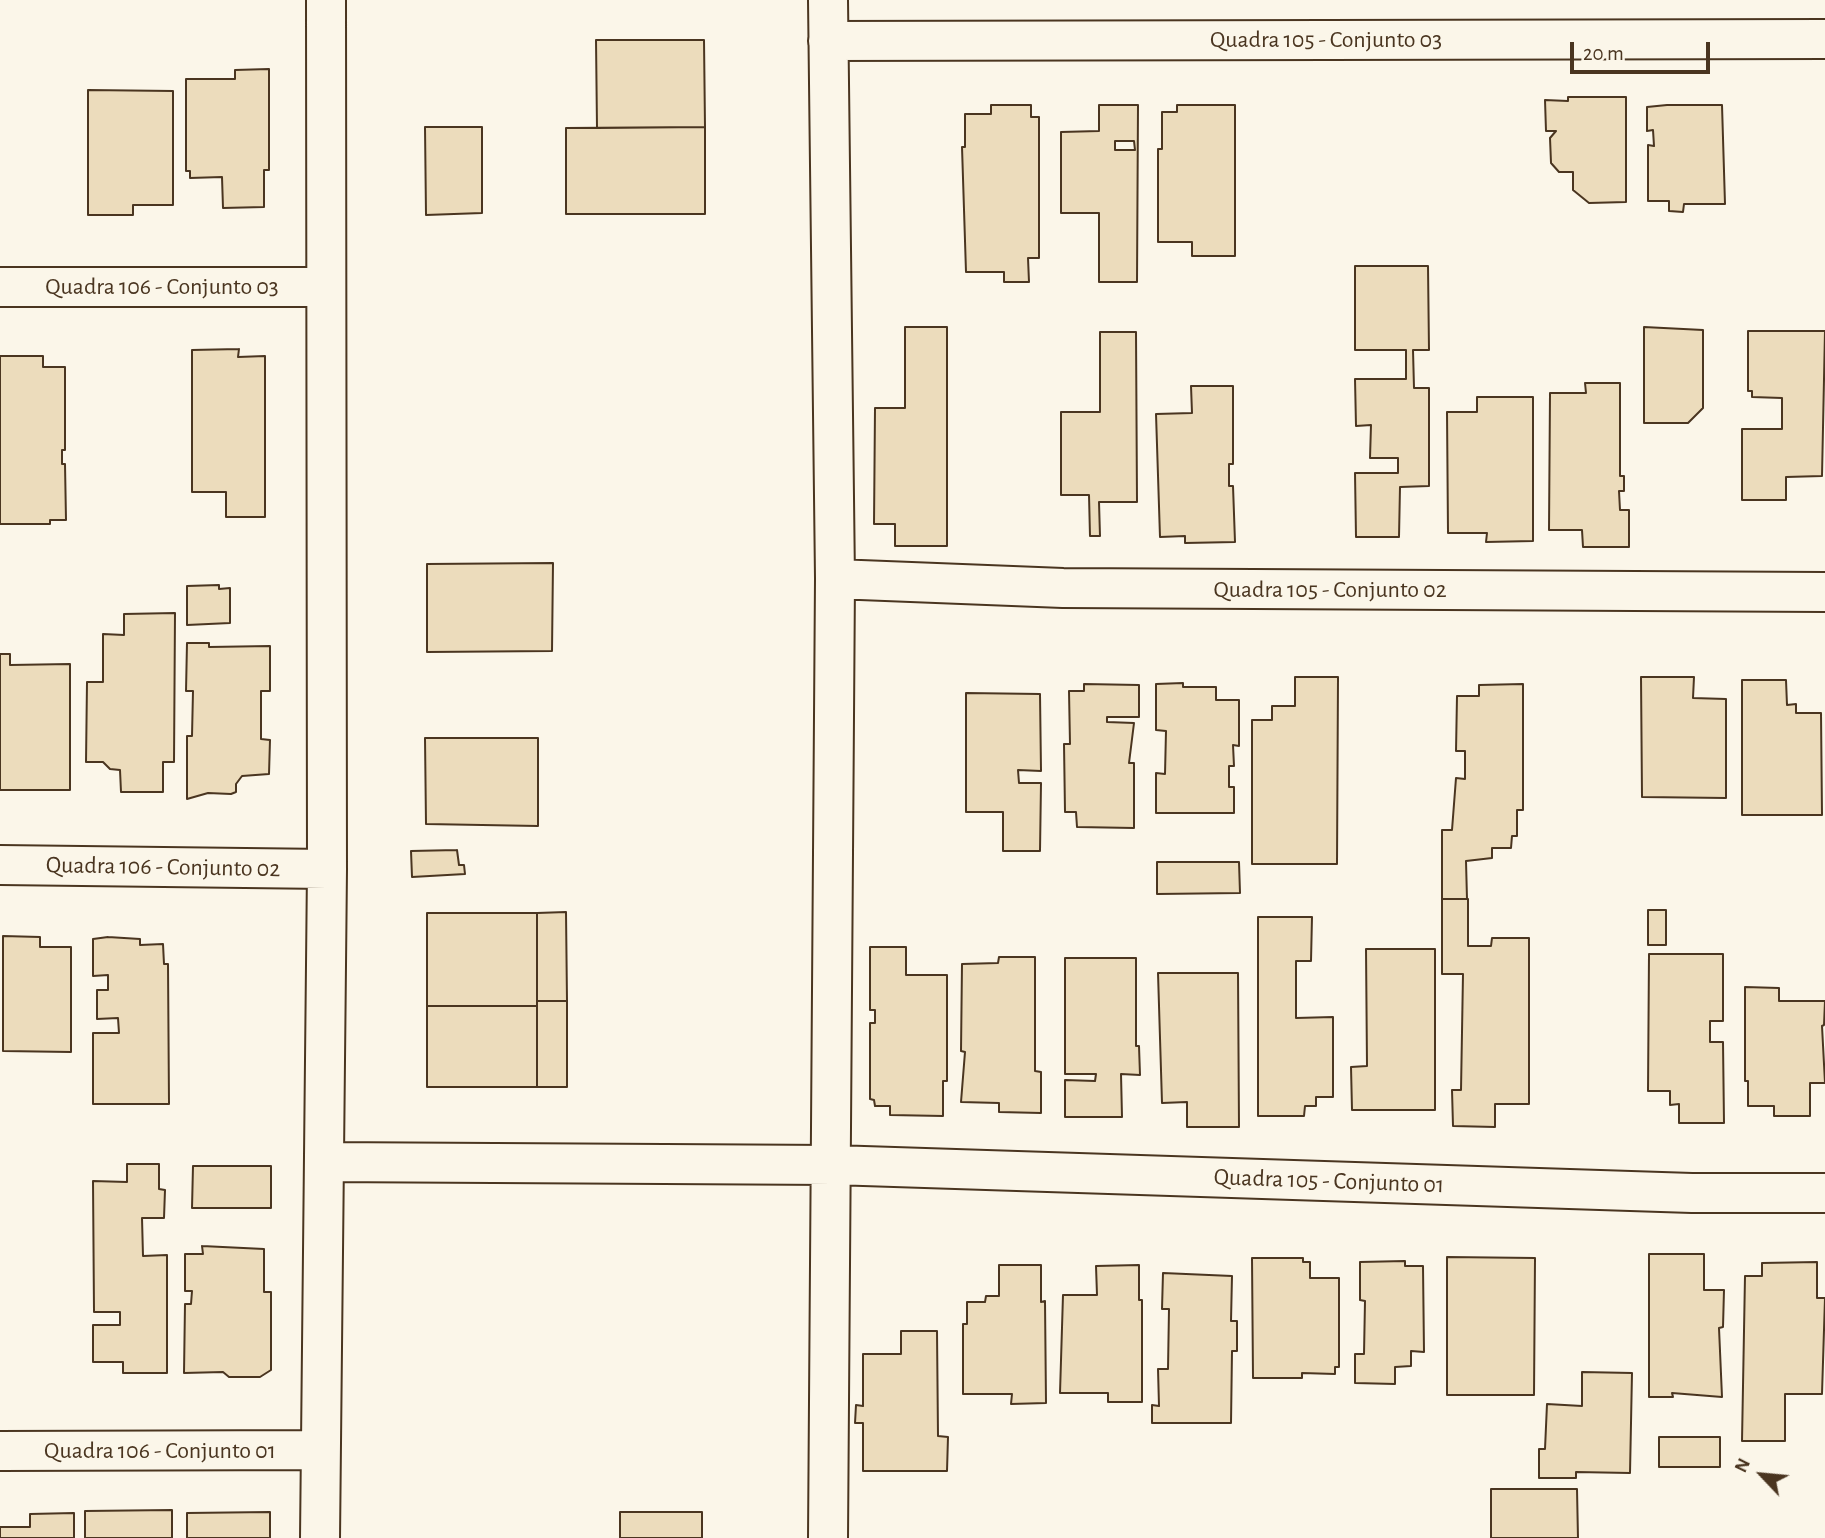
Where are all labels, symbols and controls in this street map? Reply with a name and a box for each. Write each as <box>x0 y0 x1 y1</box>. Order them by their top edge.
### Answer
street label: Quadra 105 - Conjunto 03 <box>1210 26 1442 54</box>
scale bar <box>1573 28 1713 72</box>
text: 20 m <box>1583 43 1624 64</box>
street label: Quadra 106 - Conjunto 03 <box>45 273 279 301</box>
street label: Quadra 105 - Conjunto 02 <box>1213 576 1447 604</box>
street label: Quadra 106 - Conjunto 02 <box>46 851 280 883</box>
street label: Quadra 105 - Conjunto 01 <box>1213 1163 1445 1199</box>
street label: Quadra 106 - Conjunto 01 <box>44 1437 276 1465</box>
north arrow <box>1727 1440 1797 1510</box>
text: N <box>1731 1455 1754 1476</box>

